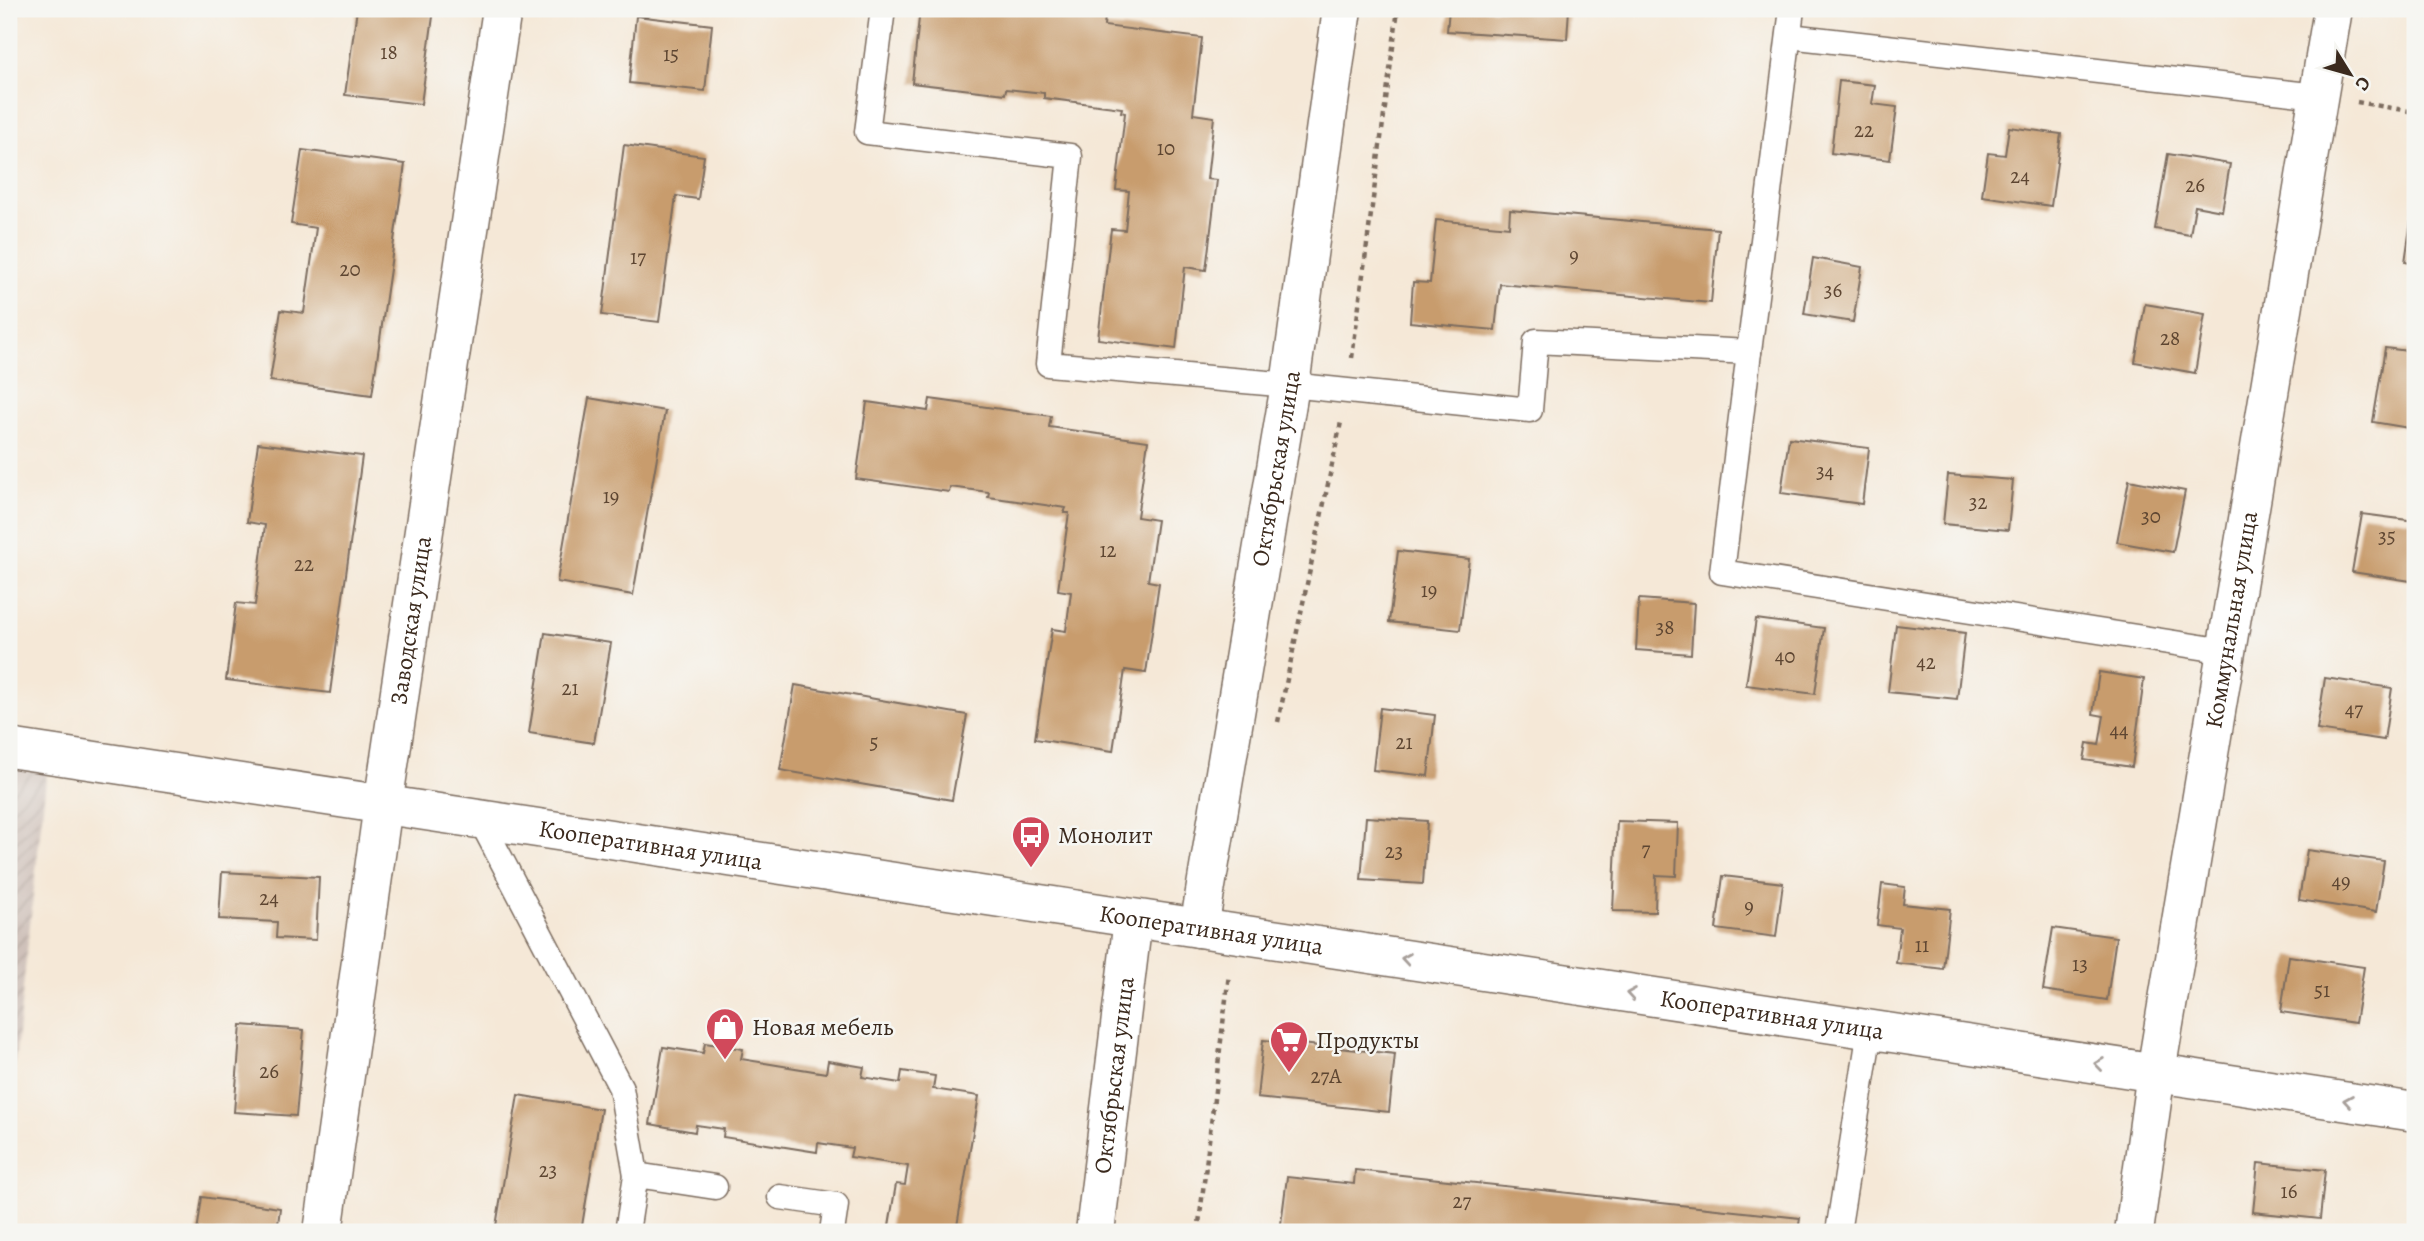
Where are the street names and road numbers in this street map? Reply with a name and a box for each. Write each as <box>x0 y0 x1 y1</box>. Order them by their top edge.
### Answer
street label: Октябрьская улица <box>1244 368 1308 569</box>
street label: Коммунальная улица <box>2197 509 2265 731</box>
street label: Заводская улица <box>382 534 439 707</box>
street label: Кооперативная улица <box>537 812 765 878</box>
street label: Кооперативная улица <box>1097 897 1325 963</box>
street label: Октябрьская улица <box>1086 975 1142 1175</box>
street label: Кооперативная улица <box>1658 982 1886 1047</box>

